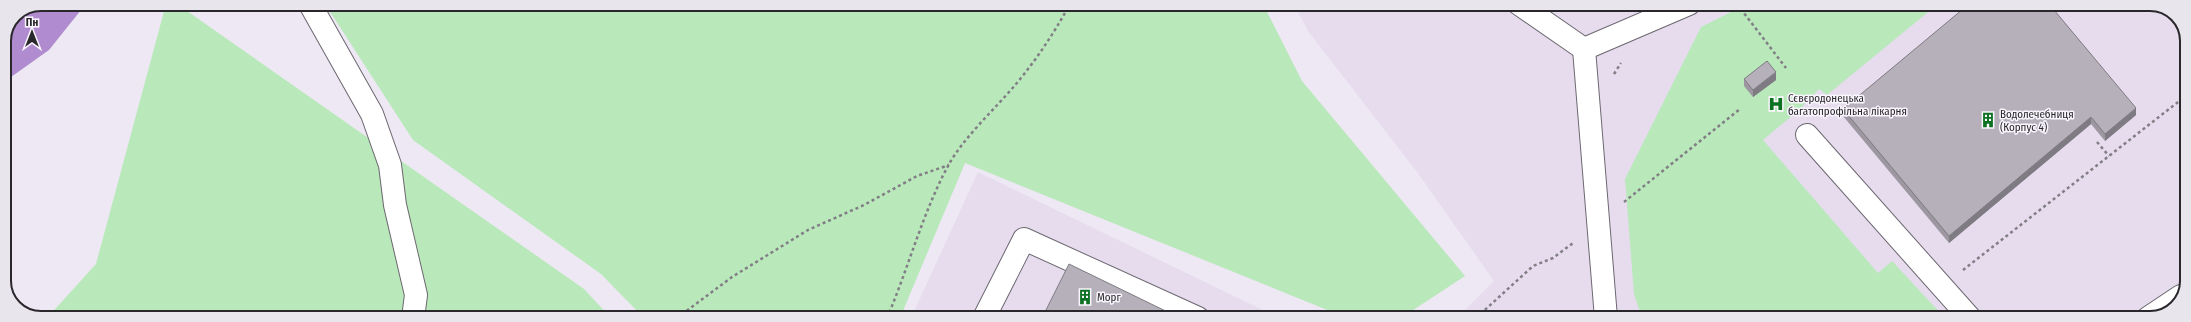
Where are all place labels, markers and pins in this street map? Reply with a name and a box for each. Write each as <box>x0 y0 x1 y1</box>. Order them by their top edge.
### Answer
place label: Сєвєродонецька багатопрофiльна лiкарня <box>1788 92 1907 118</box>
hospital icon: Сєвєродонецька багатопрофiльна лiкарня <box>1767 95 1785 113</box>
place label: Водолечебниця (Корпус 4) <box>2000 108 2074 134</box>
building icon: Водолечебниця (Корпус 4) <box>1979 111 1997 129</box>
building icon: Морг <box>1076 288 1094 306</box>
place label: Морг <box>1097 291 1121 304</box>

